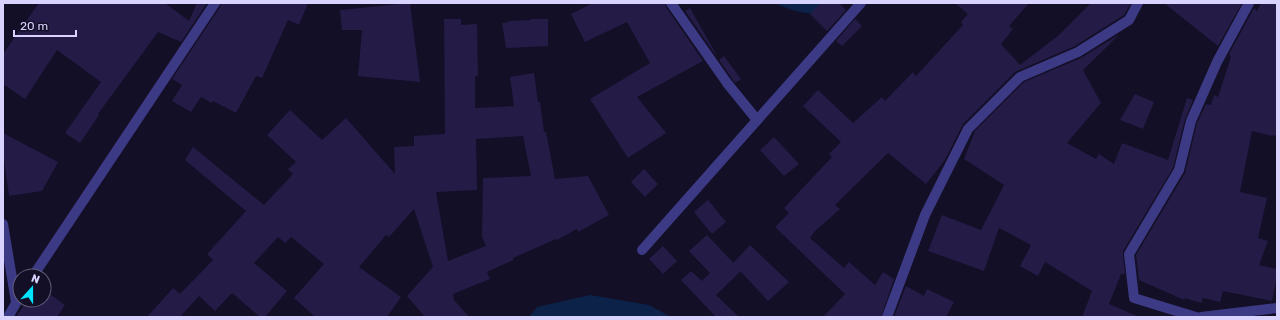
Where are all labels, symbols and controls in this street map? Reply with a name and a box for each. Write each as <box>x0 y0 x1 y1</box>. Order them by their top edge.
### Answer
scale bar <box>14 12 76 38</box>
text: 20 m <box>20 19 48 33</box>
north arrow <box>12 268 52 308</box>
text: N <box>29 272 42 287</box>

